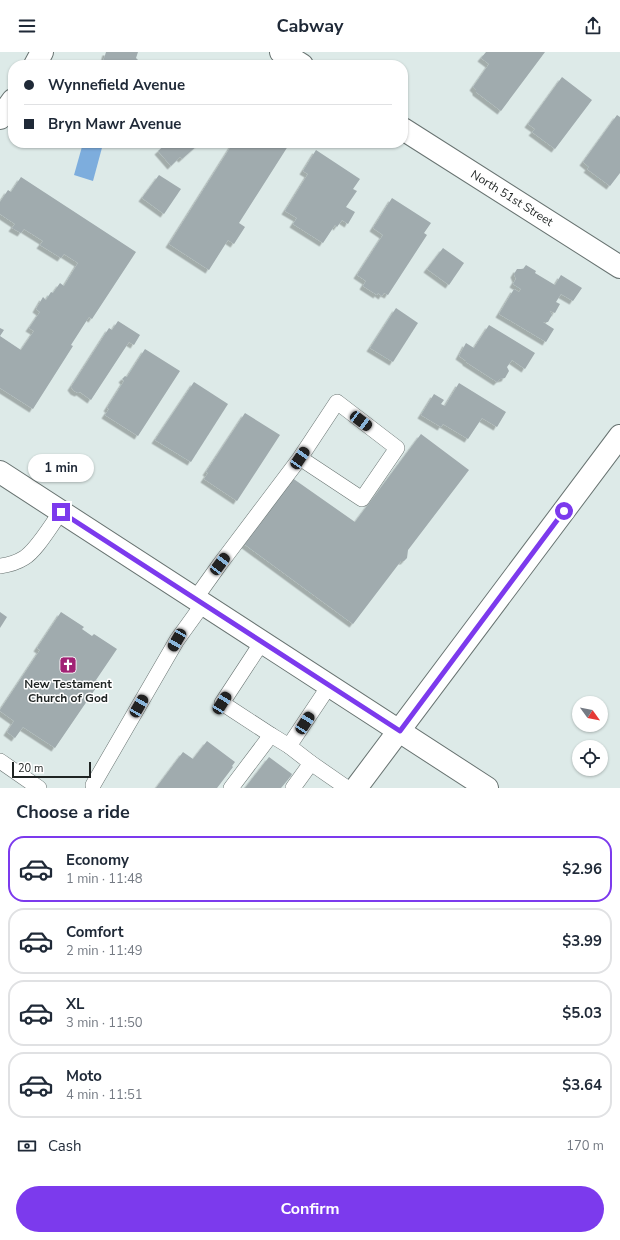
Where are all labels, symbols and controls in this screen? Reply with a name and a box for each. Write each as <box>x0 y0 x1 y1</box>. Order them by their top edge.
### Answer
text: Cabway <box>277 14 343 38</box>
icon: menu <box>16 15 38 37</box>
icon: share <box>582 15 604 37</box>
text: Wynnefield Avenue <box>48 75 185 95</box>
text: Bryn Mawr Avenue <box>48 114 181 134</box>
street label: North 51st Street <box>468 166 557 230</box>
car <box>348 409 374 433</box>
car <box>288 445 312 471</box>
callout: 1 min <box>28 454 94 482</box>
text: 1 min <box>44 459 78 477</box>
route start <box>555 502 573 520</box>
route end <box>52 503 70 521</box>
car <box>208 551 232 577</box>
car <box>166 627 188 653</box>
church icon: New Testament Church of God <box>58 655 78 675</box>
place label: New Testament Church of God <box>24 676 112 706</box>
car <box>211 690 233 716</box>
car <box>128 693 150 719</box>
north arrow <box>572 696 608 732</box>
map controls <box>572 696 608 776</box>
car <box>293 710 317 736</box>
button: locate <box>572 740 608 776</box>
scale bar <box>12 760 91 779</box>
text: 20 m <box>18 761 43 776</box>
text: Choose a ride <box>16 800 130 824</box>
text: Economy <box>66 850 129 870</box>
icon: car <box>18 851 54 887</box>
text: $2.96 <box>562 859 602 879</box>
text: 1 min · 11:48 <box>66 870 142 888</box>
text: Comfort <box>66 922 123 942</box>
icon: car <box>18 923 54 959</box>
text: $3.99 <box>562 931 602 951</box>
text: 2 min · 11:49 <box>66 942 142 960</box>
text: XL <box>66 994 85 1014</box>
icon: car <box>18 995 54 1031</box>
text: $5.03 <box>562 1003 602 1023</box>
text: 3 min · 11:50 <box>66 1014 142 1032</box>
text: Moto <box>66 1066 102 1086</box>
icon: car <box>18 1067 54 1103</box>
text: $3.64 <box>562 1075 602 1095</box>
text: 4 min · 11:51 <box>66 1086 142 1104</box>
icon: cash <box>16 1135 38 1157</box>
text: Cash <box>48 1136 82 1156</box>
text: 170 m <box>566 1137 604 1155</box>
button: Confirm <box>16 1186 604 1232</box>

